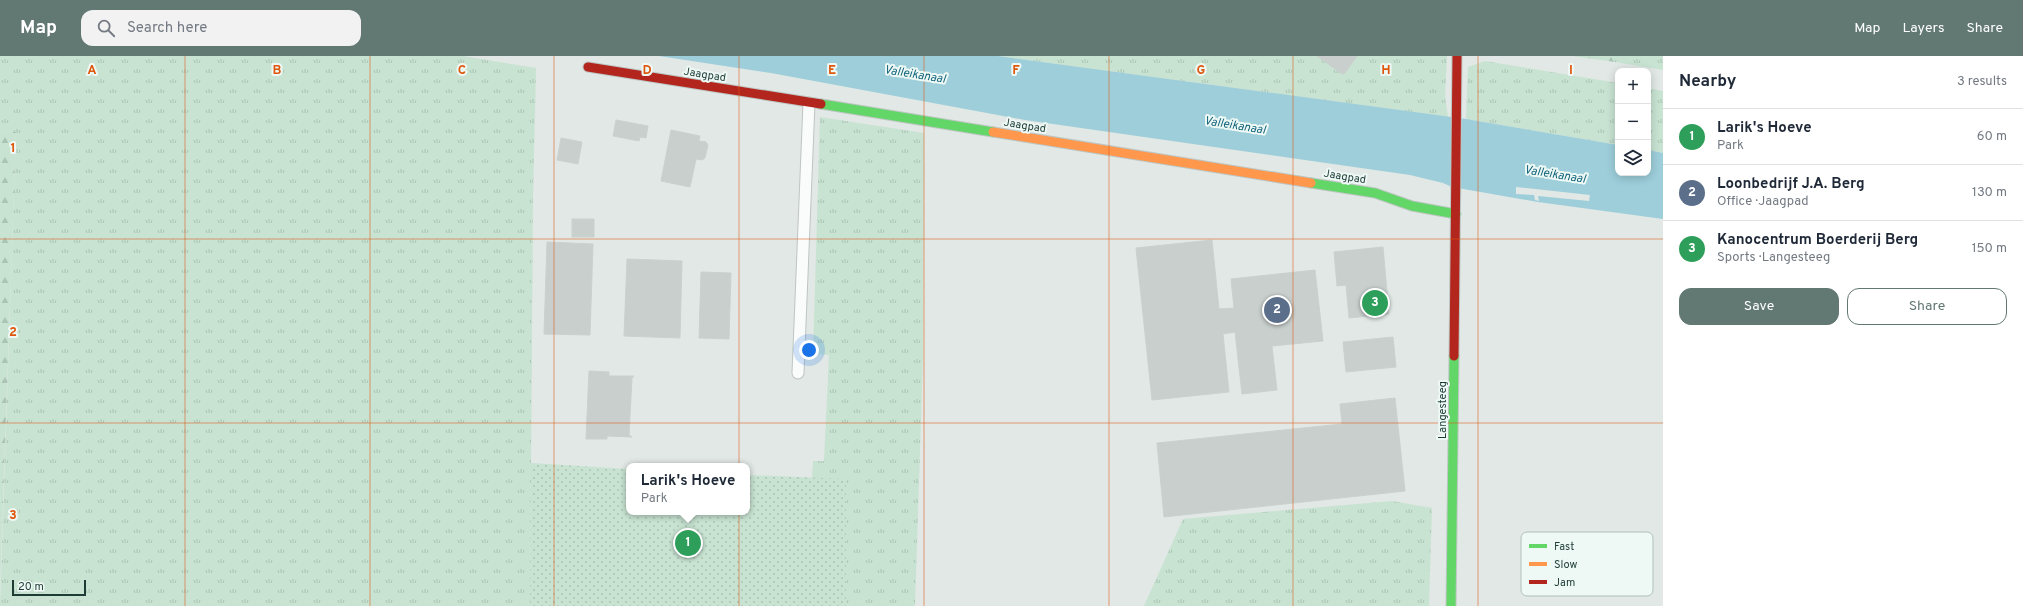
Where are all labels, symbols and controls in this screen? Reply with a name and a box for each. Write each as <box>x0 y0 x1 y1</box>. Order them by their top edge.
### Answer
search box <box>81 10 361 46</box>
text: Map <box>20 16 57 40</box>
icon: search <box>95 17 117 39</box>
text: Search here <box>127 19 207 38</box>
text: Map <box>1854 20 1880 37</box>
text: Layers <box>1902 20 1944 37</box>
text: Share <box>1966 20 2003 37</box>
water label: Valleikanaal <box>883 62 948 88</box>
text: A <box>87 63 97 79</box>
text: B <box>273 63 282 79</box>
text: C <box>458 63 466 79</box>
text: D <box>642 63 652 79</box>
text: E <box>828 63 836 79</box>
text: F <box>1012 63 1020 79</box>
text: G <box>1197 63 1206 79</box>
text: H <box>1381 63 1391 79</box>
text: I <box>1569 63 1573 79</box>
street label: Jaagpad <box>683 65 727 85</box>
map controls <box>1615 68 1651 176</box>
button: + <box>1615 68 1651 104</box>
text: Nearby <box>1679 71 1736 93</box>
text: 3 results <box>1957 74 2007 90</box>
button: − <box>1615 104 1651 140</box>
water label: Valleikanaal <box>1203 113 1268 139</box>
street label: Jaagpad <box>1003 116 1047 136</box>
text: Larik's Hoeve <box>1717 119 1812 138</box>
text: 1 <box>1689 129 1695 145</box>
text: 60 m <box>1977 129 2007 145</box>
text: Park <box>1717 138 1744 154</box>
button: layers <box>1615 140 1651 176</box>
text: 1 <box>10 141 16 157</box>
water label: Valleikanaal <box>1523 162 1588 188</box>
street label: Jaagpad <box>1323 167 1367 187</box>
text: Loonbedrijf J.A. Berg <box>1717 175 1865 194</box>
text: 2 <box>1688 185 1696 201</box>
text: 130 m <box>1972 185 2007 201</box>
text: Office · Jaagpad <box>1717 194 1809 210</box>
text: Kanocentrum Boerderij Berg <box>1717 231 1918 250</box>
text: 3 <box>1688 241 1696 257</box>
text: 150 m <box>1972 241 2007 257</box>
text: Sports · Langesteeg <box>1717 250 1830 266</box>
pin: 3 <box>1362 288 1388 318</box>
button: Save <box>1679 288 1839 325</box>
button: Share <box>1847 288 2007 325</box>
pin: 2 <box>1264 295 1290 325</box>
text: 2 <box>9 325 17 341</box>
your location <box>799 340 819 360</box>
street label: Langesteeg <box>1436 381 1450 439</box>
popup <box>626 463 750 515</box>
text: Larik's Hoeve <box>641 472 735 491</box>
text: Park <box>641 491 668 507</box>
text: 3 <box>9 508 17 524</box>
pin: 1 <box>675 528 701 558</box>
legend <box>1521 532 1653 596</box>
text: Fast <box>1554 540 1574 554</box>
text: Slow <box>1554 558 1577 572</box>
text: Jam <box>1554 576 1575 590</box>
scale bar <box>12 578 86 597</box>
text: 20 m <box>18 580 44 594</box>

